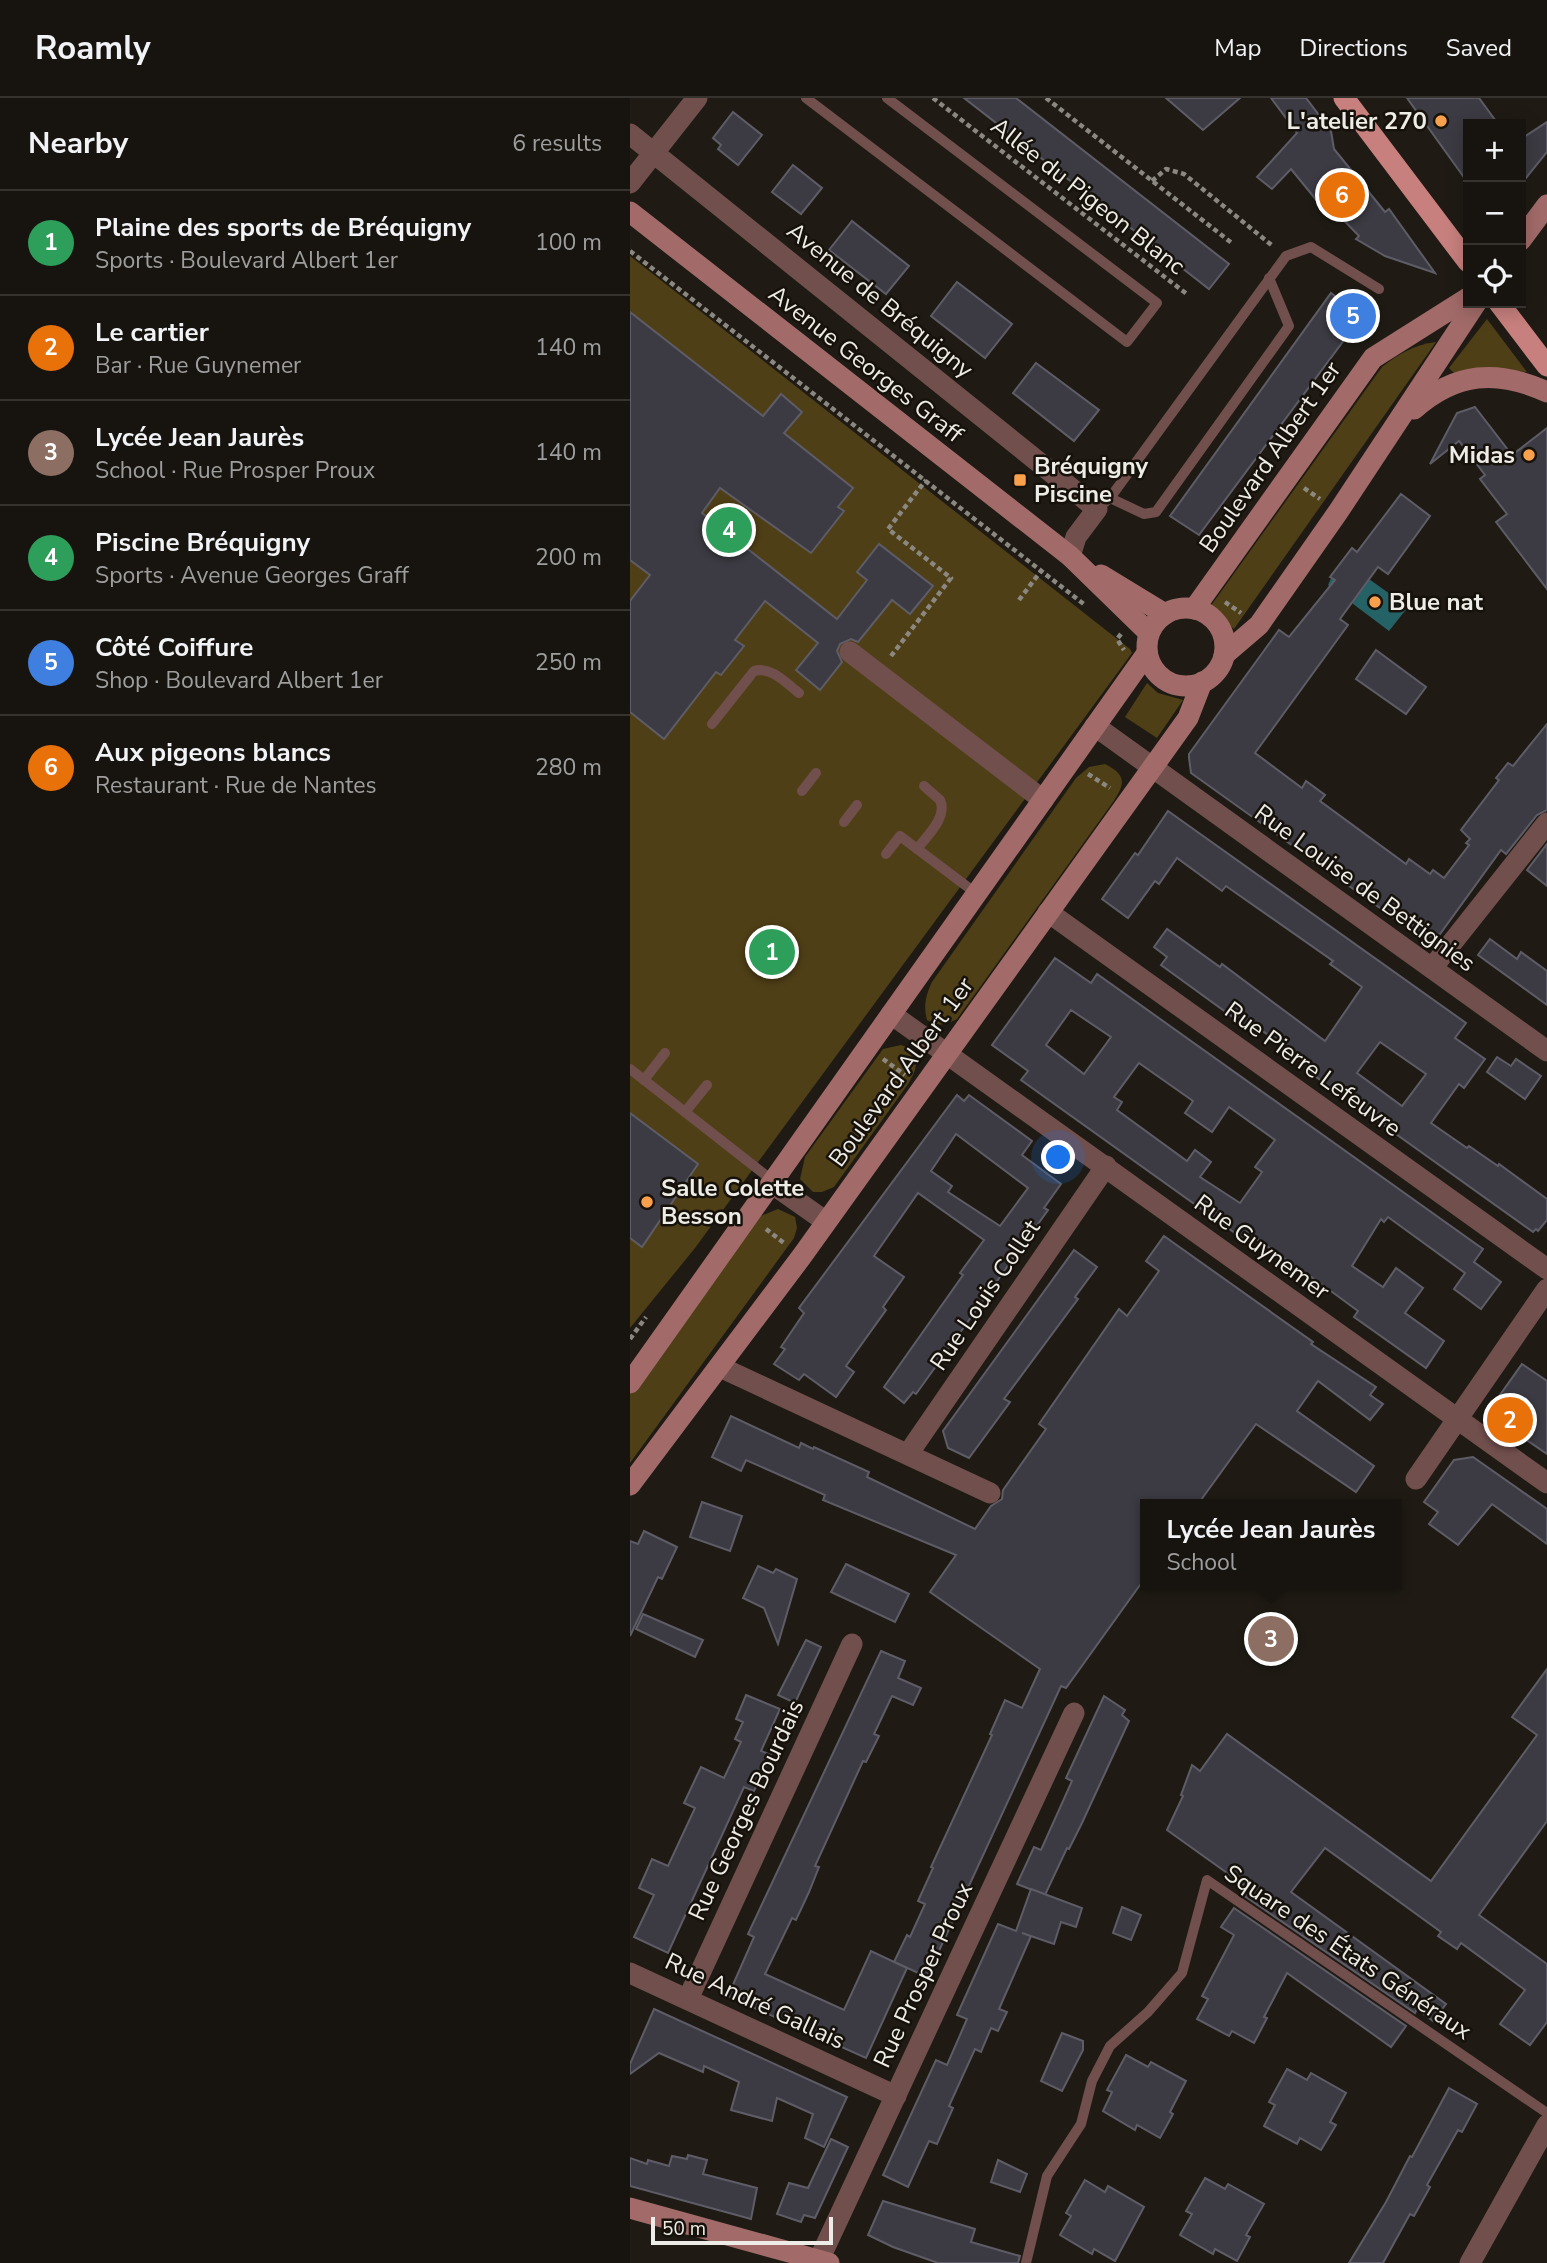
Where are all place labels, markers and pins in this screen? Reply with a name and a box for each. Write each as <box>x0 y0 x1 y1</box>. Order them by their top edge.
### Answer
place label: L'atelier 270 <box>1287 105 1427 137</box>
marker: L'atelier 270 <box>1433 113 1449 129</box>
pin: 6 <box>1319 169 1365 221</box>
pin: 5 <box>1330 290 1376 342</box>
place label: Midas <box>1449 439 1515 471</box>
marker: Midas <box>1521 447 1537 463</box>
place label: Bréquigny Piscine <box>1034 450 1149 510</box>
marker: Bréquigny Piscine <box>1012 472 1028 488</box>
pin: 4 <box>706 504 752 556</box>
place label: Blue nat <box>1389 586 1484 618</box>
marker: Blue nat <box>1367 594 1383 610</box>
pin: 1 <box>749 926 795 978</box>
place label: Salle Colette Besson <box>661 1172 804 1232</box>
marker: Salle Colette Besson <box>639 1194 655 1210</box>
pin: 2 <box>1487 1394 1533 1446</box>
pin: 3 <box>1248 1613 1294 1665</box>

